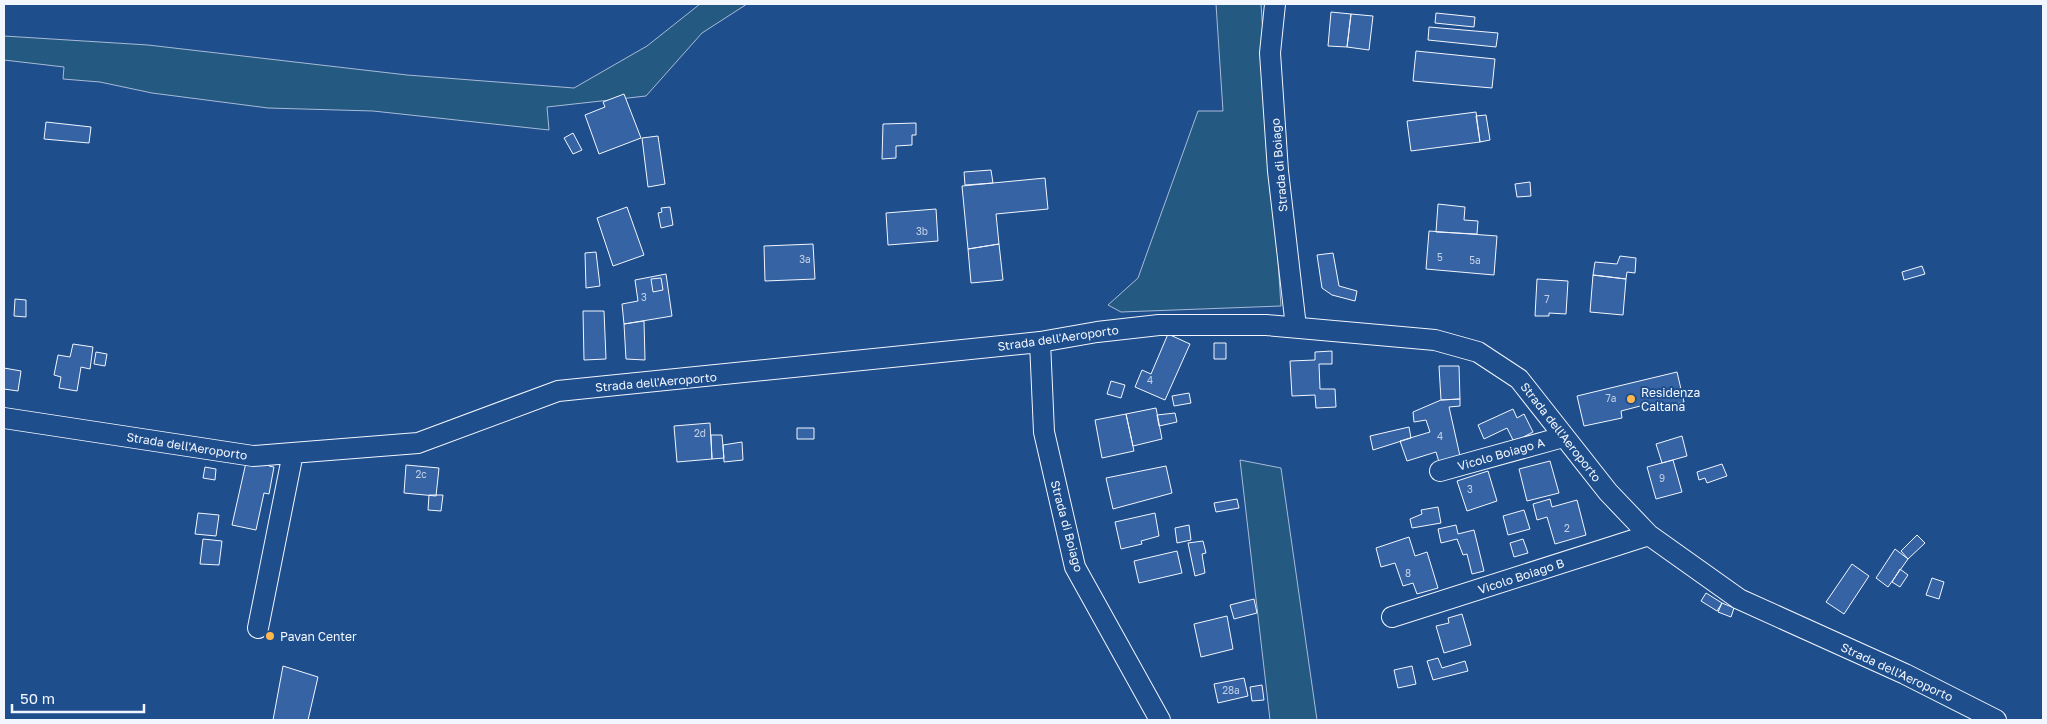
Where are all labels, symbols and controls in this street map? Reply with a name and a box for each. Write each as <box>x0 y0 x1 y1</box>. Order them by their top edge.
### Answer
street label: Strada di Boiago <box>1267 117 1291 213</box>
house number: 3b <box>916 225 928 237</box>
house number: 5 <box>1437 251 1443 263</box>
house number: 3a <box>799 253 811 265</box>
house number: 5a <box>1469 254 1481 266</box>
house number: 3 <box>641 291 647 303</box>
house number: 7 <box>1544 293 1550 305</box>
street label: Strada dell'Aeroporto <box>996 322 1120 354</box>
street label: Strada dell'Aeroporto <box>595 369 717 395</box>
house number: 4 <box>1147 374 1153 386</box>
street label: Strada dell'Aeroporto <box>1518 379 1604 485</box>
place label: Residenza Caltana <box>1641 385 1700 414</box>
house number: 7a <box>1606 392 1616 404</box>
marker: Residenza Caltana <box>1625 393 1637 405</box>
house number: 2d <box>694 427 706 439</box>
street label: Strada dell'Aeroporto <box>126 429 248 463</box>
house number: 4 <box>1437 430 1443 442</box>
street label: Vicolo Boiago A <box>1456 434 1546 474</box>
house number: 2c <box>415 468 427 480</box>
house number: 9 <box>1659 472 1665 484</box>
street label: Strada di Boiago <box>1048 479 1086 573</box>
house number: 3 <box>1467 483 1473 495</box>
house number: 2 <box>1564 522 1570 534</box>
street label: Vicolo Boiago B <box>1476 555 1566 597</box>
house number: 8 <box>1405 567 1411 579</box>
place label: Pavan Center <box>280 629 357 644</box>
marker: Pavan Center <box>264 630 276 642</box>
street label: Strada dell'Aeroporto <box>1838 639 1956 705</box>
scale bar <box>12 682 145 714</box>
house number: 28a <box>1222 684 1240 696</box>
text: 50 m <box>20 689 55 707</box>

